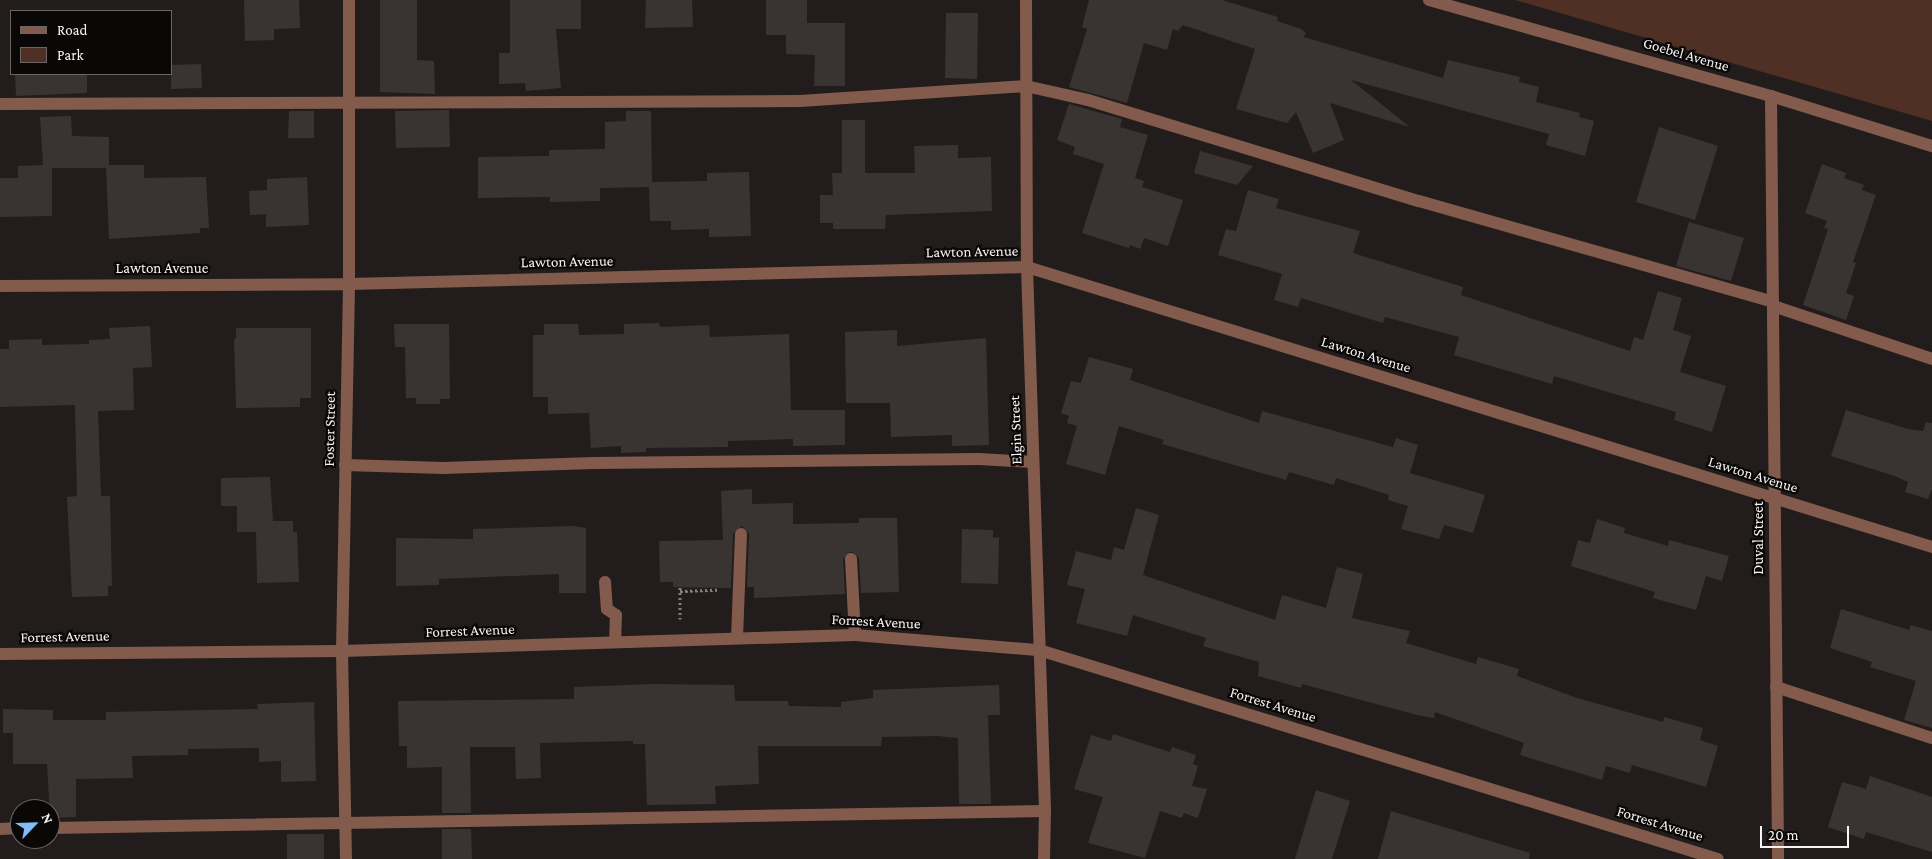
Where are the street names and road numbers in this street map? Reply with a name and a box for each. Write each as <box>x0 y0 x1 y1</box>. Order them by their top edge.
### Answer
street label: Goebel Avenue <box>1641 34 1731 76</box>
street label: Lawton Avenue <box>925 242 1019 262</box>
street label: Lawton Avenue <box>520 252 614 272</box>
street label: Lawton Avenue <box>116 260 208 278</box>
street label: Lawton Avenue <box>1319 333 1413 377</box>
street label: Foster Street <box>320 391 340 467</box>
street label: Elgin Street <box>1006 395 1026 465</box>
street label: Lawton Avenue <box>1706 453 1800 497</box>
street label: Duval Street <box>1750 501 1768 575</box>
street label: Forrest Avenue <box>831 611 921 633</box>
street label: Forrest Avenue <box>425 620 515 642</box>
street label: Forrest Avenue <box>20 627 110 647</box>
street label: Forrest Avenue <box>1228 683 1318 727</box>
street label: Forrest Avenue <box>1615 802 1705 846</box>

